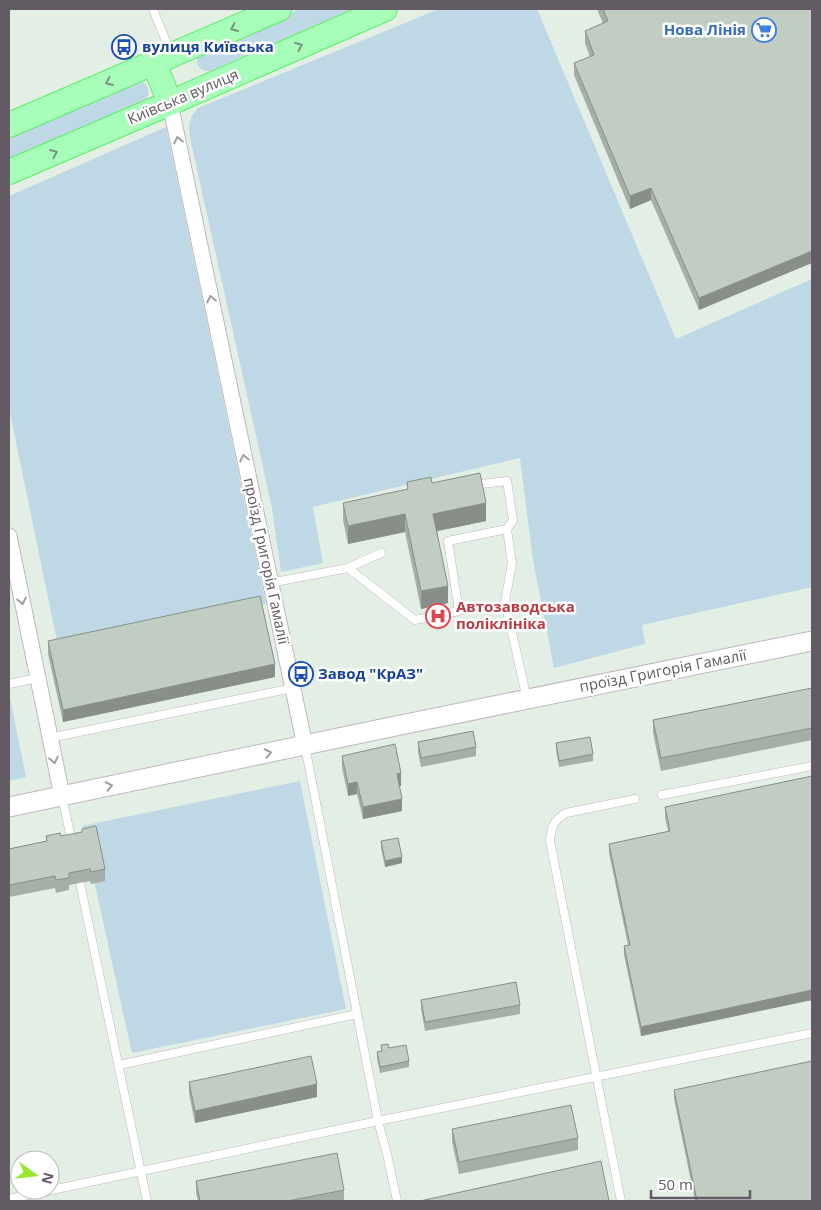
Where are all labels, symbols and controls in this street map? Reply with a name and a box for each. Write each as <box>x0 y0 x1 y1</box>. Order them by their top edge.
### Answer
supermarket icon: Нова Лінія <box>751 17 777 43</box>
place label: Нова Лінія <box>664 19 746 39</box>
one-way arrow <box>230 22 239 33</box>
bus stop icon: вулиця Київська <box>111 34 137 60</box>
place label: вулиця Київська <box>142 36 274 56</box>
one-way arrow <box>294 42 303 53</box>
street label: Київська вулиця <box>124 64 241 129</box>
one-way arrow <box>105 76 114 87</box>
one-way arrow <box>173 136 183 144</box>
one-way arrow <box>49 148 58 159</box>
one-way arrow <box>206 295 217 303</box>
one-way arrow <box>239 454 250 462</box>
street label: проїзд Григорія Гамалії <box>240 476 294 646</box>
place label: Автозаводська поліклініка <box>456 596 575 633</box>
one-way arrow <box>16 597 27 605</box>
hospital icon: Автозаводська поліклініка <box>425 603 451 629</box>
street label: проїзд Григорія Гамалії <box>578 644 748 696</box>
bus stop icon: Завод "КрАЗ" <box>288 661 314 687</box>
place label: Завод "КрАЗ" <box>318 663 423 683</box>
one-way arrow <box>264 748 273 759</box>
one-way arrow <box>49 756 59 765</box>
one-way arrow <box>105 782 114 792</box>
north arrow <box>10 1150 60 1200</box>
scale bar <box>651 1168 750 1200</box>
text: N <box>37 1171 59 1186</box>
text: 50 m <box>658 1174 693 1194</box>

